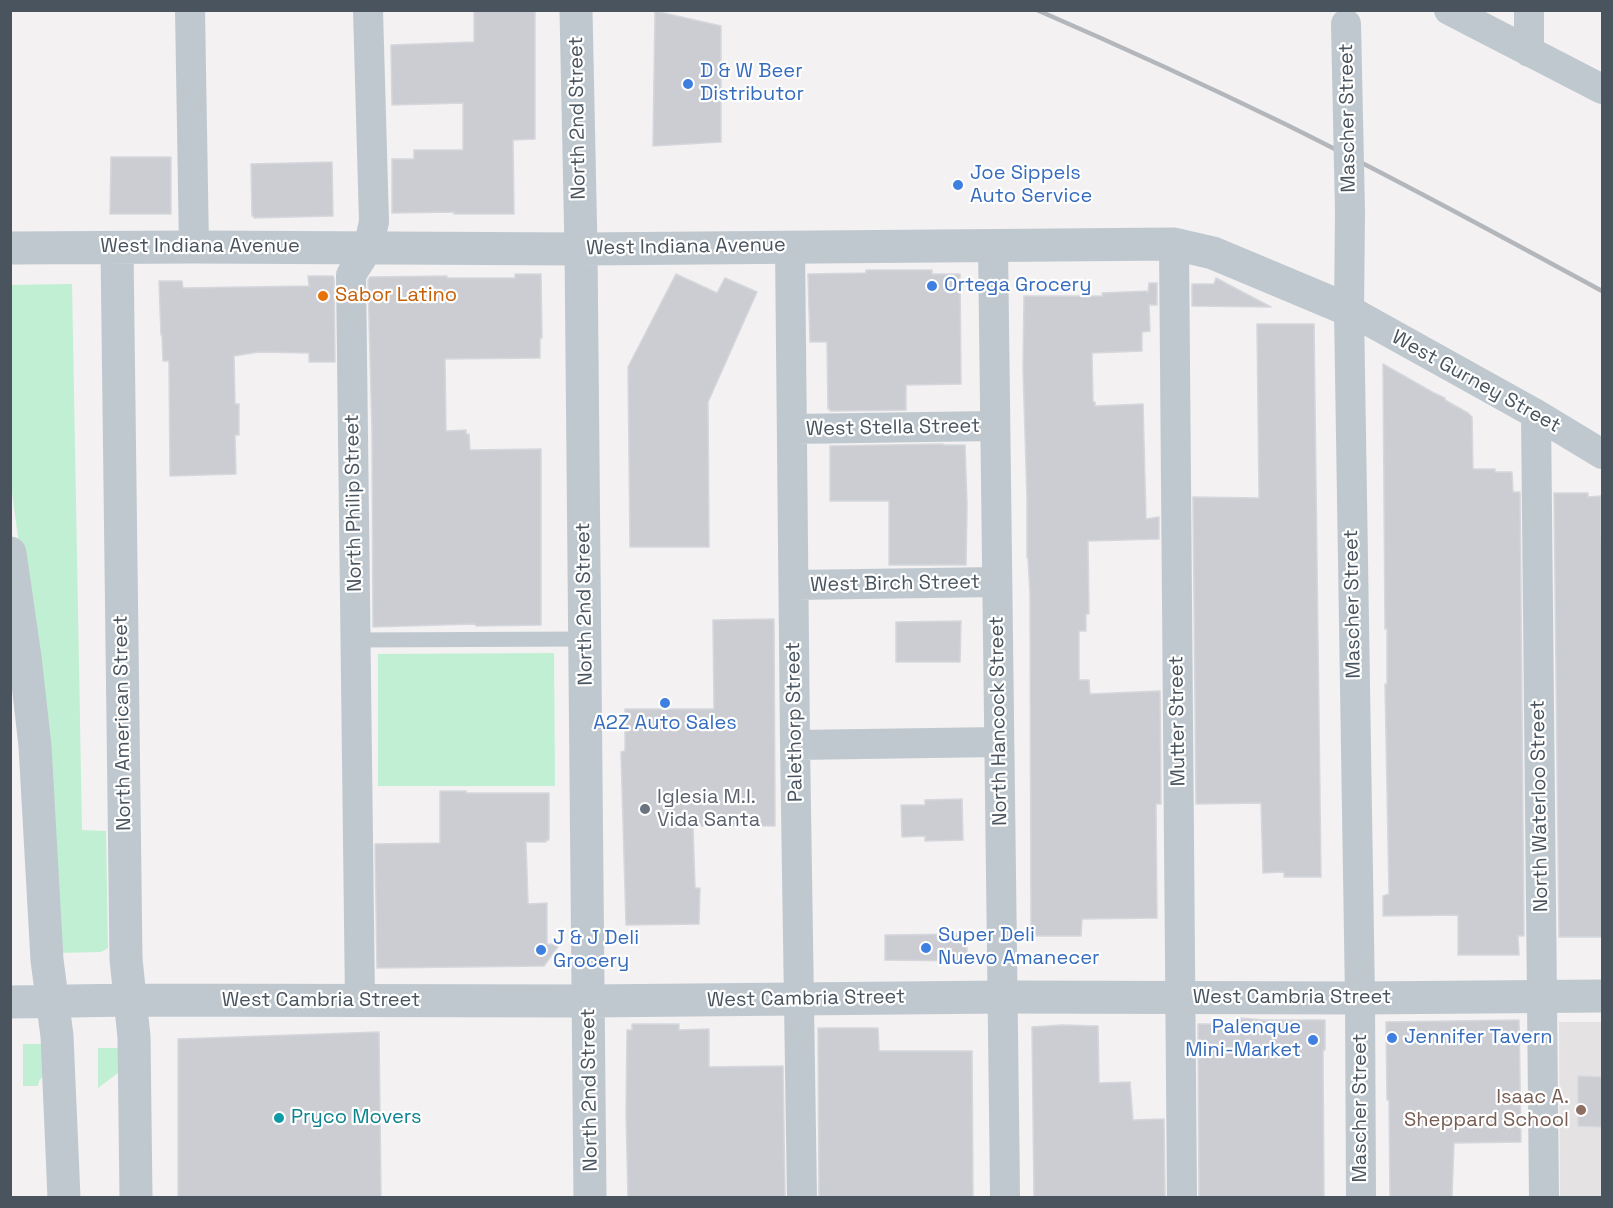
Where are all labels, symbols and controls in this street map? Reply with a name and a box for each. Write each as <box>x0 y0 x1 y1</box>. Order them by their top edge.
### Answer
street label: North 2nd Street <box>565 36 591 200</box>
street label: Mascher Street <box>1335 43 1361 193</box>
place label: D & W Beer Distributor <box>700 60 804 107</box>
marker: D & W Beer Distributor <box>681 77 695 91</box>
place label: Joe Sippels Auto Service <box>970 162 1092 209</box>
marker: Joe Sippels Auto Service <box>951 178 965 192</box>
street label: West Indiana Avenue <box>586 233 786 261</box>
street label: West Indiana Avenue <box>100 235 300 259</box>
place label: Ortega Grocery <box>944 274 1091 298</box>
marker: Ortega Grocery <box>925 279 939 293</box>
place label: Sabor Latino <box>335 284 457 308</box>
marker: Sabor Latino <box>316 289 330 303</box>
street label: West Gurney Street <box>1387 326 1565 438</box>
street label: North Philip Street <box>340 414 368 592</box>
street label: West Stella Street <box>806 414 980 442</box>
street label: North 2nd Street <box>572 522 598 686</box>
street label: Mascher Street <box>1340 529 1366 679</box>
street label: West Birch Street <box>810 571 980 597</box>
street label: North American Street <box>109 615 137 831</box>
street label: North Hancock Street <box>985 616 1013 826</box>
street label: Palethorp Street <box>782 642 808 802</box>
street label: Mutter Street <box>1165 655 1191 787</box>
marker: A2Z Auto Sales <box>658 696 672 710</box>
street label: North Waterloo Street <box>1526 700 1554 912</box>
place label: A2Z Auto Sales <box>593 712 737 736</box>
place label: Iglesia M.I. Vida Santa <box>657 786 760 833</box>
marker: Iglesia M.I. Vida Santa <box>638 802 652 816</box>
place label: Super Deli Nuevo Amanecer <box>938 924 1100 971</box>
place label: J & J Deli Grocery <box>553 927 639 974</box>
marker: Super Deli Nuevo Amanecer <box>919 941 933 955</box>
marker: J & J Deli Grocery <box>534 943 548 957</box>
street label: West Cambria Street <box>707 985 905 1013</box>
street label: West Cambria Street <box>1193 986 1391 1010</box>
street label: West Cambria Street <box>222 989 420 1013</box>
street label: North 2nd Street <box>577 1008 603 1172</box>
place label: Palenque Mini-Market <box>1185 1016 1301 1063</box>
place label: Jennifer Tavern <box>1404 1026 1552 1050</box>
marker: Jennifer Tavern <box>1385 1031 1399 1045</box>
marker: Palenque Mini-Market <box>1306 1033 1320 1047</box>
street label: Mascher Street <box>1349 1033 1373 1183</box>
place label: Isaac A. Sheppard School <box>1404 1086 1569 1133</box>
marker: Isaac A. Sheppard School <box>1574 1103 1588 1117</box>
place label: Pryco Movers <box>291 1106 422 1130</box>
marker: Pryco Movers <box>272 1111 286 1125</box>

